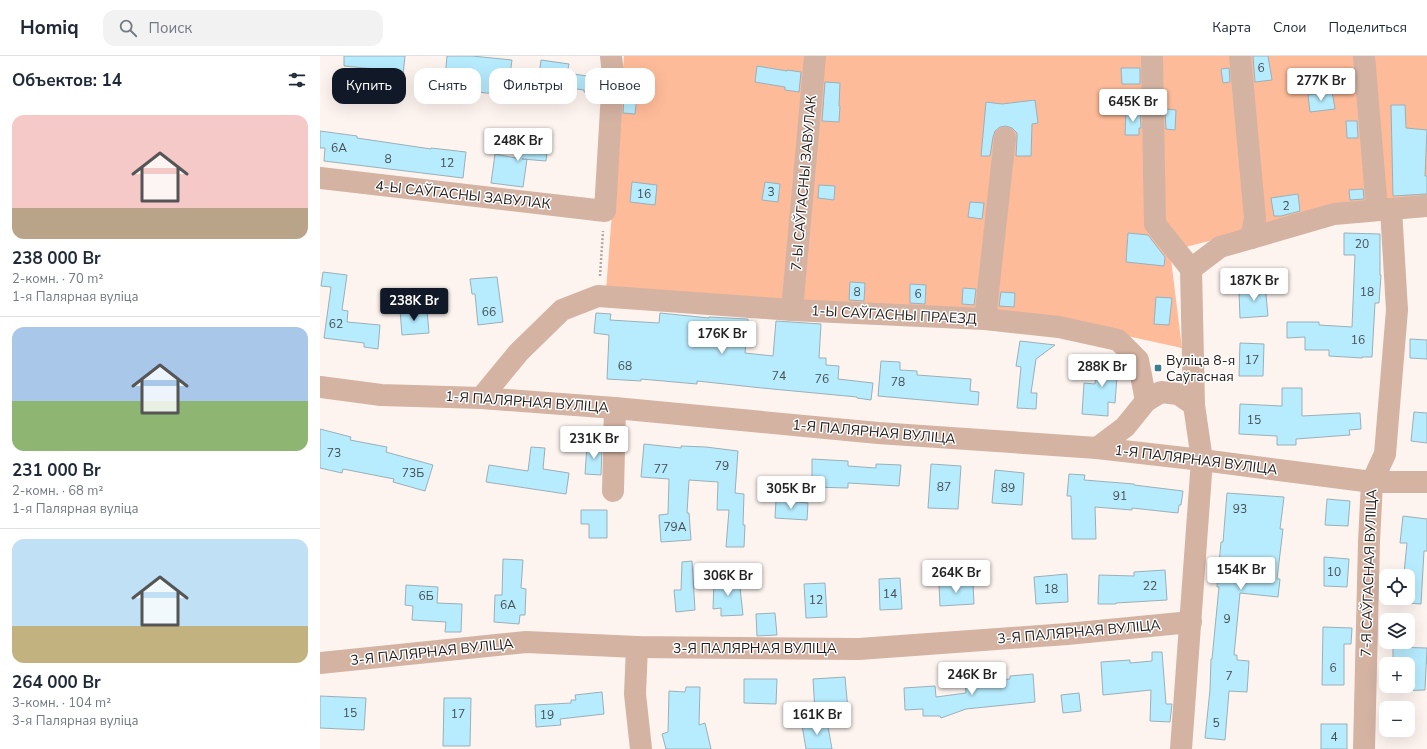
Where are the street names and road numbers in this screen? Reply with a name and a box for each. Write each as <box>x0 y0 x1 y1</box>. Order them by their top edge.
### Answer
street label: 7-Ы САЎГАСНЫ ЗАВУЛАК <box>787 94 821 271</box>
street label: 4-Ы САЎГАСНЫ ЗАВУЛАК <box>374 176 552 214</box>
street label: 1-Ы САЎГАСНЫ ПРАЕЗД <box>811 301 977 329</box>
street label: 1-Я ПАЛЯРНАЯ ВУЛІЦА <box>445 387 609 417</box>
street label: 1-Я ПАЛЯРНАЯ ВУЛІЦА <box>792 415 956 449</box>
street label: 1-Я ПАЛЯРНАЯ ВУЛІЦА <box>1114 441 1278 479</box>
street label: 7-Я САЎГАСНАЯ ВУЛІЦА <box>1357 489 1381 657</box>
street label: 3-Я ПАЛЯРНАЯ ВУЛІЦА <box>997 615 1161 649</box>
street label: 3-Я ПАЛЯРНАЯ ВУЛІЦА <box>350 634 514 670</box>
street label: 3-Я ПАЛЯРНАЯ ВУЛІЦА <box>673 639 837 658</box>

